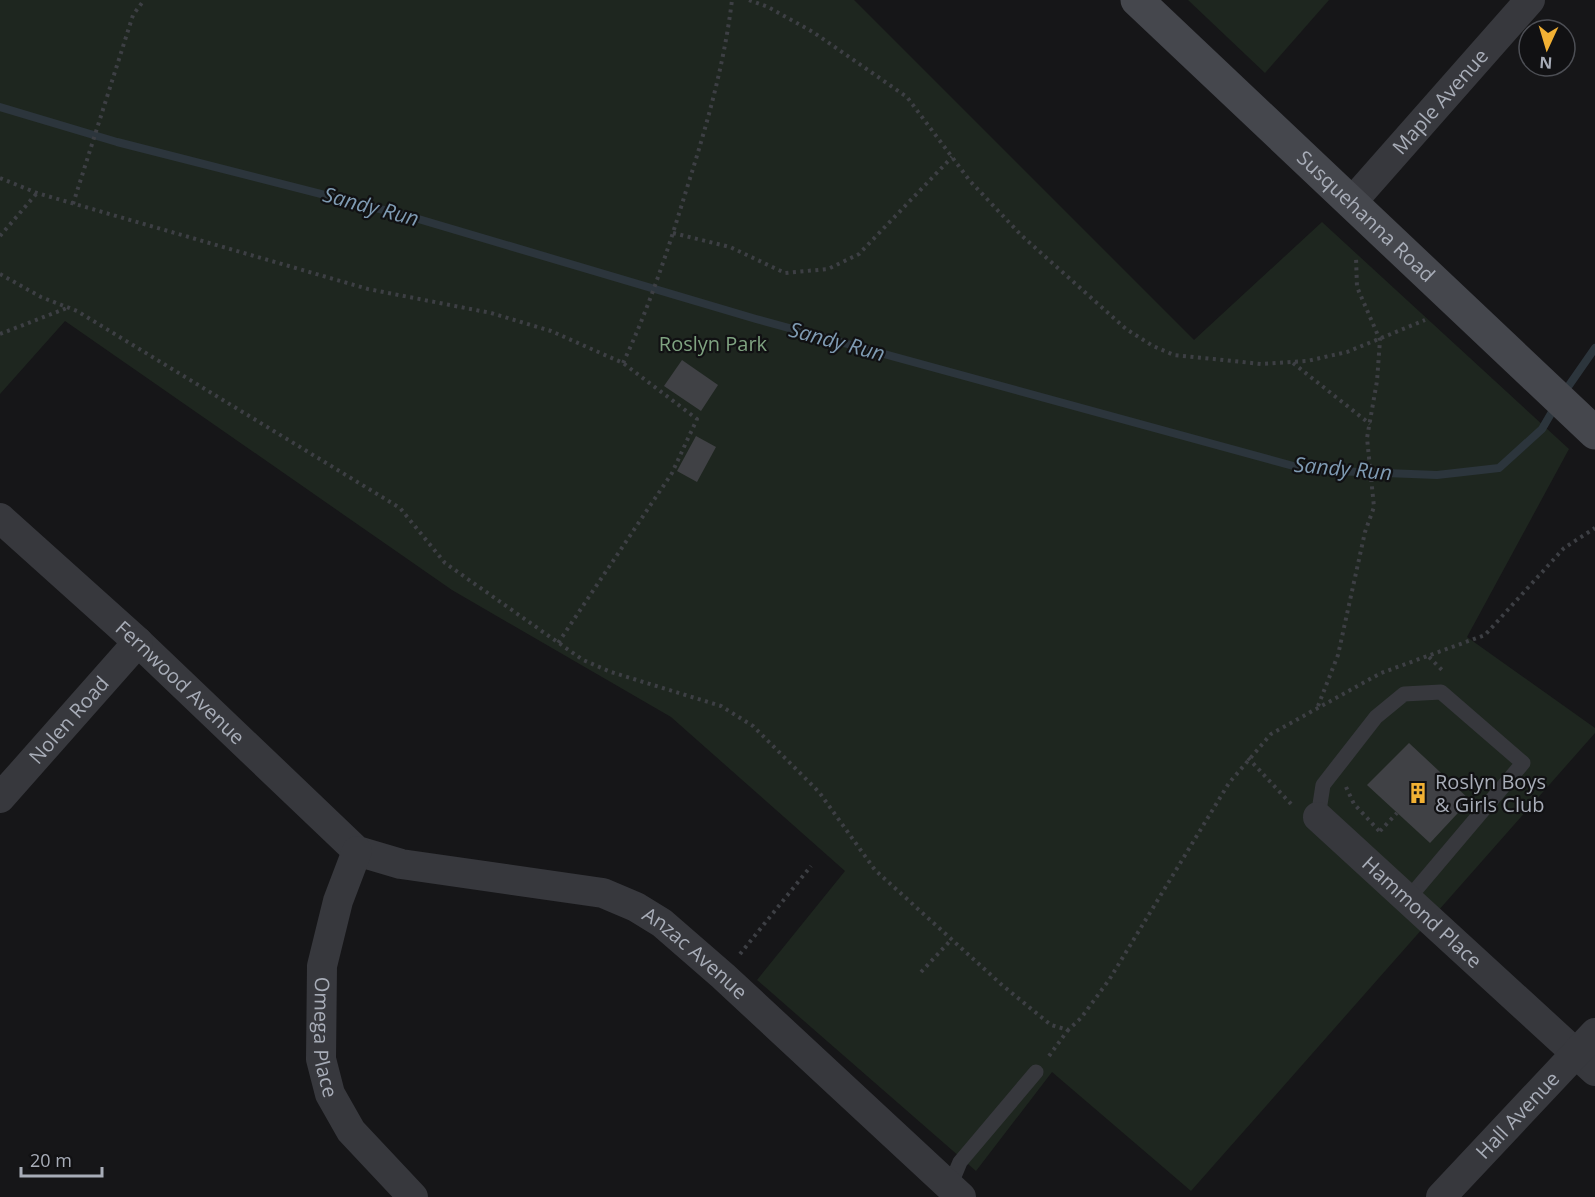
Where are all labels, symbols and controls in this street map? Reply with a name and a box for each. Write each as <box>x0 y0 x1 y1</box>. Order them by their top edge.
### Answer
north arrow <box>1517 18 1577 78</box>
street label: Maple Avenue <box>1386 43 1494 160</box>
text: N <box>1539 52 1553 74</box>
street label: Susquehanna Road <box>1291 144 1441 288</box>
water label: Sandy Run <box>320 180 422 232</box>
water label: Sandy Run <box>786 315 888 367</box>
park label: Roslyn Park <box>659 330 768 357</box>
water label: Sandy Run <box>1293 450 1393 486</box>
street label: Fernwood Avenue <box>110 614 251 750</box>
street label: Nolen Road <box>22 670 115 769</box>
place label: Roslyn Boys & Girls Club <box>1435 768 1546 818</box>
building icon: Roslyn Boys & Girls Club <box>1406 781 1430 805</box>
street label: Hammond Place <box>1356 850 1488 974</box>
street label: Anzac Avenue <box>638 900 753 1005</box>
street label: Omega Place <box>308 977 344 1100</box>
street label: Hall Avenue <box>1470 1065 1565 1165</box>
scale bar <box>21 1140 102 1178</box>
text: 20 m <box>30 1148 72 1172</box>

